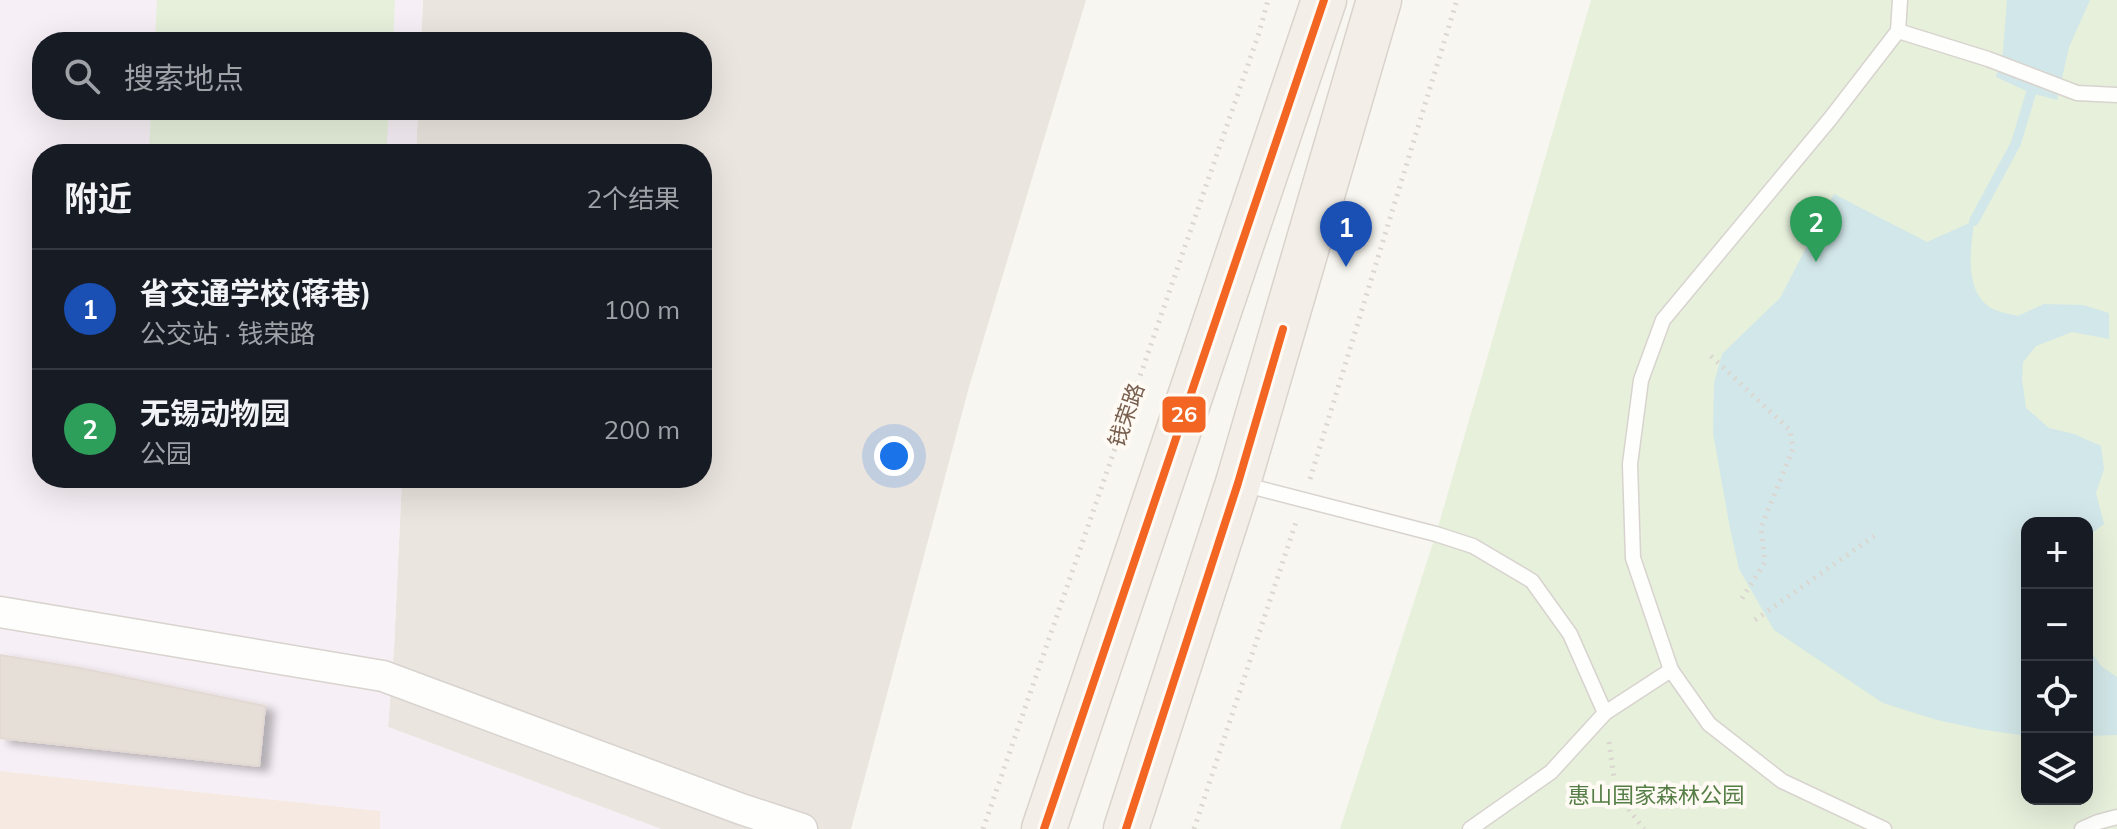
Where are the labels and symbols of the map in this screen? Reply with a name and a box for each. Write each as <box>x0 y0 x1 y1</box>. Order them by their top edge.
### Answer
pin: 2 <box>1790 196 1842 262</box>
pin: 1 <box>1320 201 1372 267</box>
street label: 钱荣路 <box>1102 379 1150 451</box>
line badge: 26 <box>1161 395 1207 434</box>
text: 26 <box>1171 400 1197 428</box>
your location <box>874 436 914 476</box>
park label: 惠山国家森林公园 <box>1568 781 1744 809</box>

